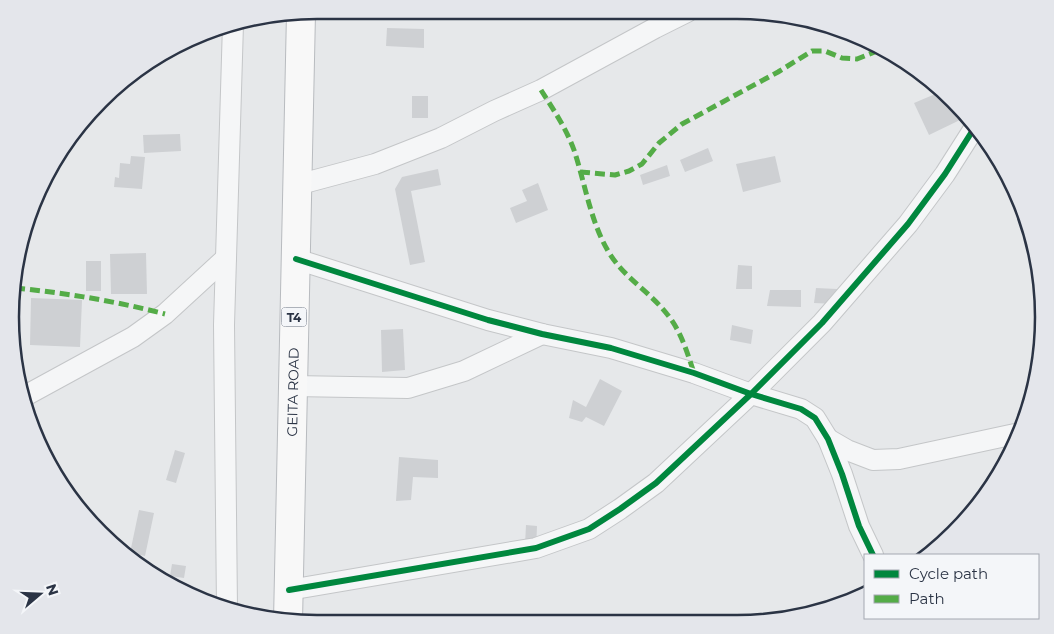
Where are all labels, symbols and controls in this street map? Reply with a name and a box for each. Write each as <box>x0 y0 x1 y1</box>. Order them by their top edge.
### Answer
road number: T4 <box>282 308 306 326</box>
street label: GEITA ROAD <box>283 347 303 437</box>
legend <box>864 554 1039 619</box>
text: Cycle path <box>909 564 988 583</box>
north arrow <box>15 569 65 619</box>
text: N <box>42 581 63 598</box>
text: Path <box>909 589 945 608</box>

